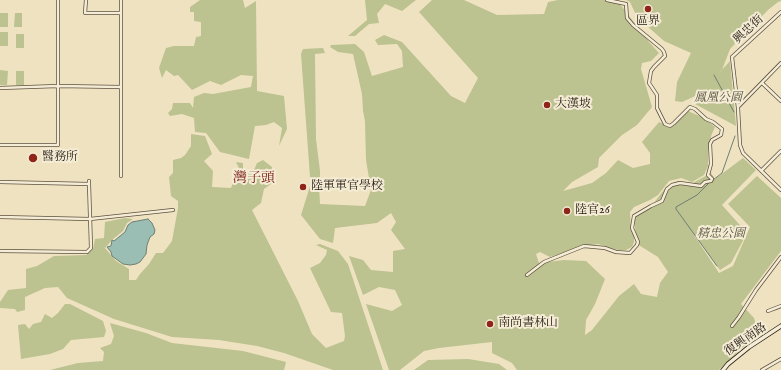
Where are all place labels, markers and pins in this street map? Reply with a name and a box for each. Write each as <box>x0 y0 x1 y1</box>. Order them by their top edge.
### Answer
marker: 區界 <box>643 4 653 14</box>
place label: 區界 <box>636 15 660 29</box>
place label: 大漢坡 <box>555 98 591 112</box>
marker: 大漢坡 <box>542 100 552 110</box>
place label: 醫務所 <box>42 151 78 165</box>
marker: 醫務所 <box>27 152 39 164</box>
place label: 陸軍軍官學校 <box>311 180 383 194</box>
marker: 陸軍軍官學校 <box>298 182 308 192</box>
place label: 陸官26 <box>575 204 610 218</box>
marker: 陸官26 <box>562 206 572 216</box>
place label: 南尚書林山 <box>498 317 558 331</box>
marker: 南尚書林山 <box>485 319 495 329</box>

